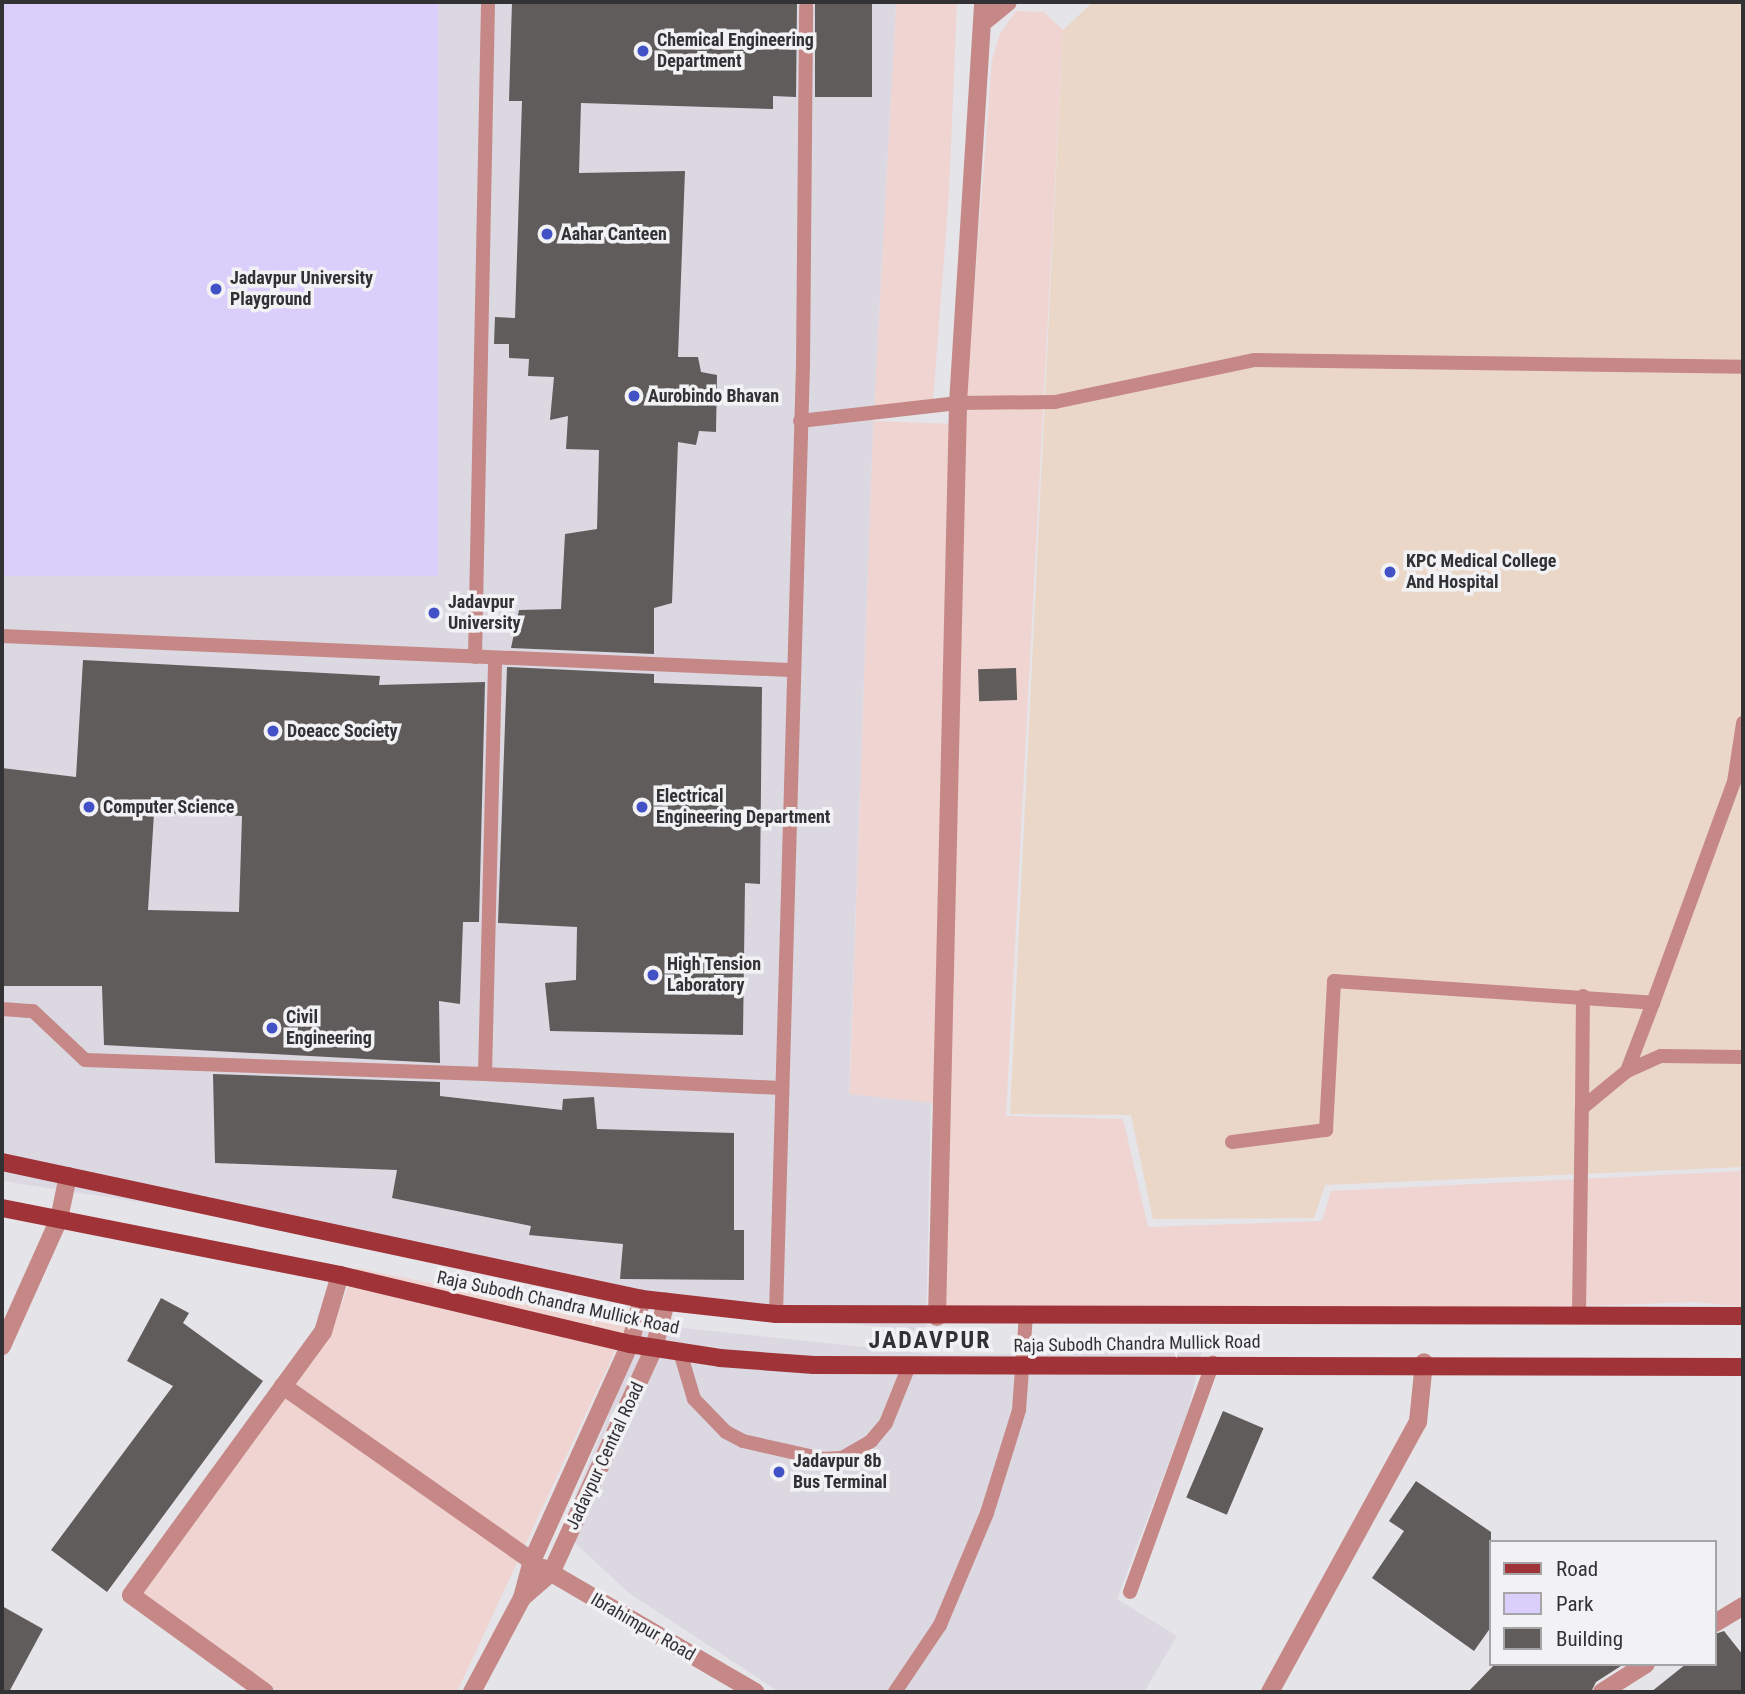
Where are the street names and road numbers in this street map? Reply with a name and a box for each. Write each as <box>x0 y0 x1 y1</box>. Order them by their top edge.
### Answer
street label: Raja Subodh Chandra Mullick Road <box>435 1267 681 1339</box>
street label: Raja Subodh Chandra Mullick Road <box>1013 1331 1261 1357</box>
street label: Jadavpur Central Road <box>561 1379 649 1533</box>
street label: Ibrahimpur Road <box>587 1588 699 1666</box>

